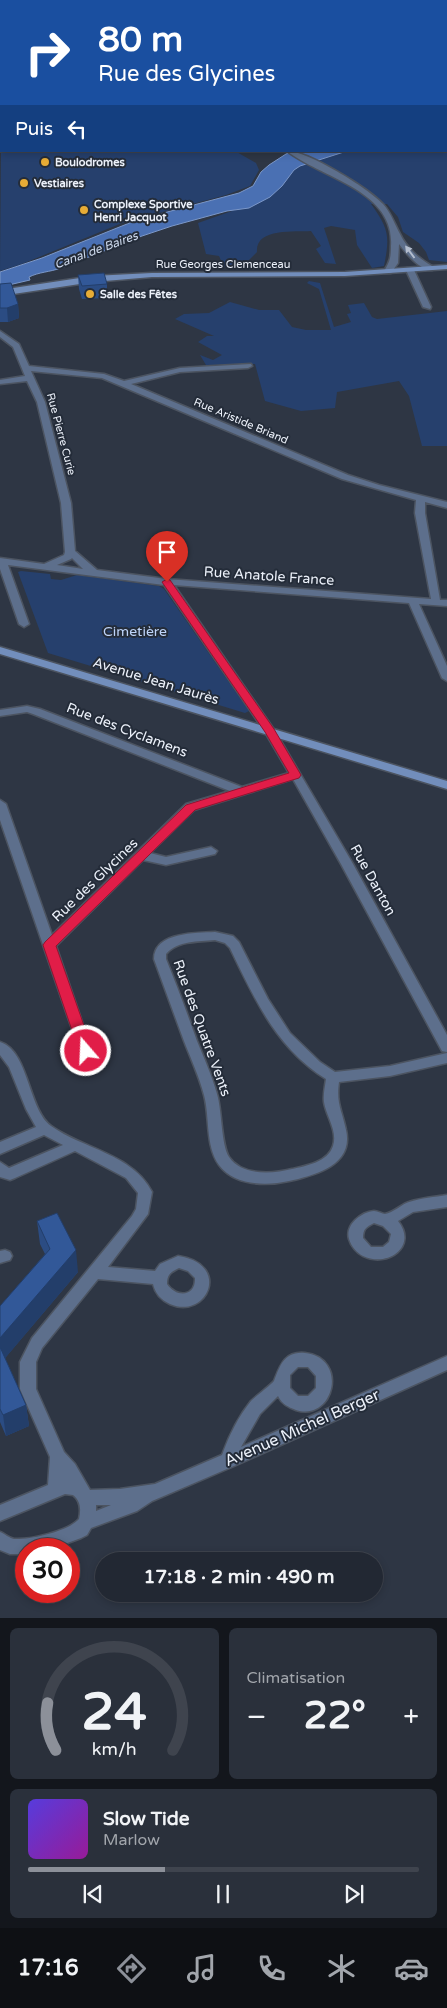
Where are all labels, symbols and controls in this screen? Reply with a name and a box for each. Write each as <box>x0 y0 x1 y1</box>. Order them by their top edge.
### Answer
text: 80 m <box>98 19 183 61</box>
icon: right <box>15 20 80 85</box>
text: Rue des Glycines <box>98 61 275 87</box>
icon: left <box>63 115 91 143</box>
text: Puis <box>15 118 53 140</box>
marker: Boulodromes <box>39 156 51 168</box>
place label: Boulodromes <box>55 156 125 169</box>
marker: Vestiaires <box>18 177 30 189</box>
place label: Vestiaires <box>34 177 85 190</box>
place label: Complexe Sportive Henri Jacquot <box>94 198 193 225</box>
marker: Complexe Sportive Henri Jacquot <box>78 204 90 216</box>
water label: Canal de Baires <box>52 228 141 272</box>
one-way arrow <box>405 246 416 259</box>
street label: Rue Georges Clemenceau <box>156 258 290 271</box>
marker: Salle des Fêtes <box>84 288 96 300</box>
place label: Salle des Fêtes <box>100 288 178 301</box>
street label: Rue Pierre Curie <box>44 391 78 477</box>
street label: Rue Aristide Briand <box>192 395 290 447</box>
pin <box>146 531 188 582</box>
icon: arrive <box>153 538 181 566</box>
street label: Rue Anatole France <box>203 563 335 589</box>
park label: Cimetière <box>103 623 167 640</box>
street label: Avenue Jean Jaurès <box>91 654 221 708</box>
street label: Rue des Cyclamens <box>64 699 190 761</box>
street label: Rue des Glycines <box>49 835 142 925</box>
street label: Rue Danton <box>346 841 400 919</box>
street label: Rue des Quatre Vents <box>169 957 235 1099</box>
position arrow <box>59 1024 111 1076</box>
street label: Avenue Michel Berger <box>221 1384 383 1471</box>
speed limit sign: 30 <box>15 1538 80 1603</box>
text: 17:18 · 2 min · 490 m <box>143 1566 335 1588</box>
text: Climatisation <box>247 1668 345 1688</box>
text: 24 <box>82 1681 147 1744</box>
text: 22° <box>304 1693 366 1739</box>
text: − <box>247 1700 266 1734</box>
text: + <box>403 1700 419 1734</box>
text: km/h <box>92 1739 137 1760</box>
text: Slow Tide <box>103 1808 190 1830</box>
text: Marlow <box>103 1830 160 1850</box>
icon: previous <box>79 1880 107 1908</box>
icon: pause <box>209 1880 237 1908</box>
icon: next <box>340 1880 368 1908</box>
icon: directions <box>114 1951 149 1986</box>
icon: music <box>184 1951 219 1986</box>
icon: phone <box>254 1951 289 1986</box>
icon: climate <box>324 1951 359 1986</box>
icon: car <box>394 1951 429 1986</box>
text: 17:16 <box>18 1955 79 1981</box>

